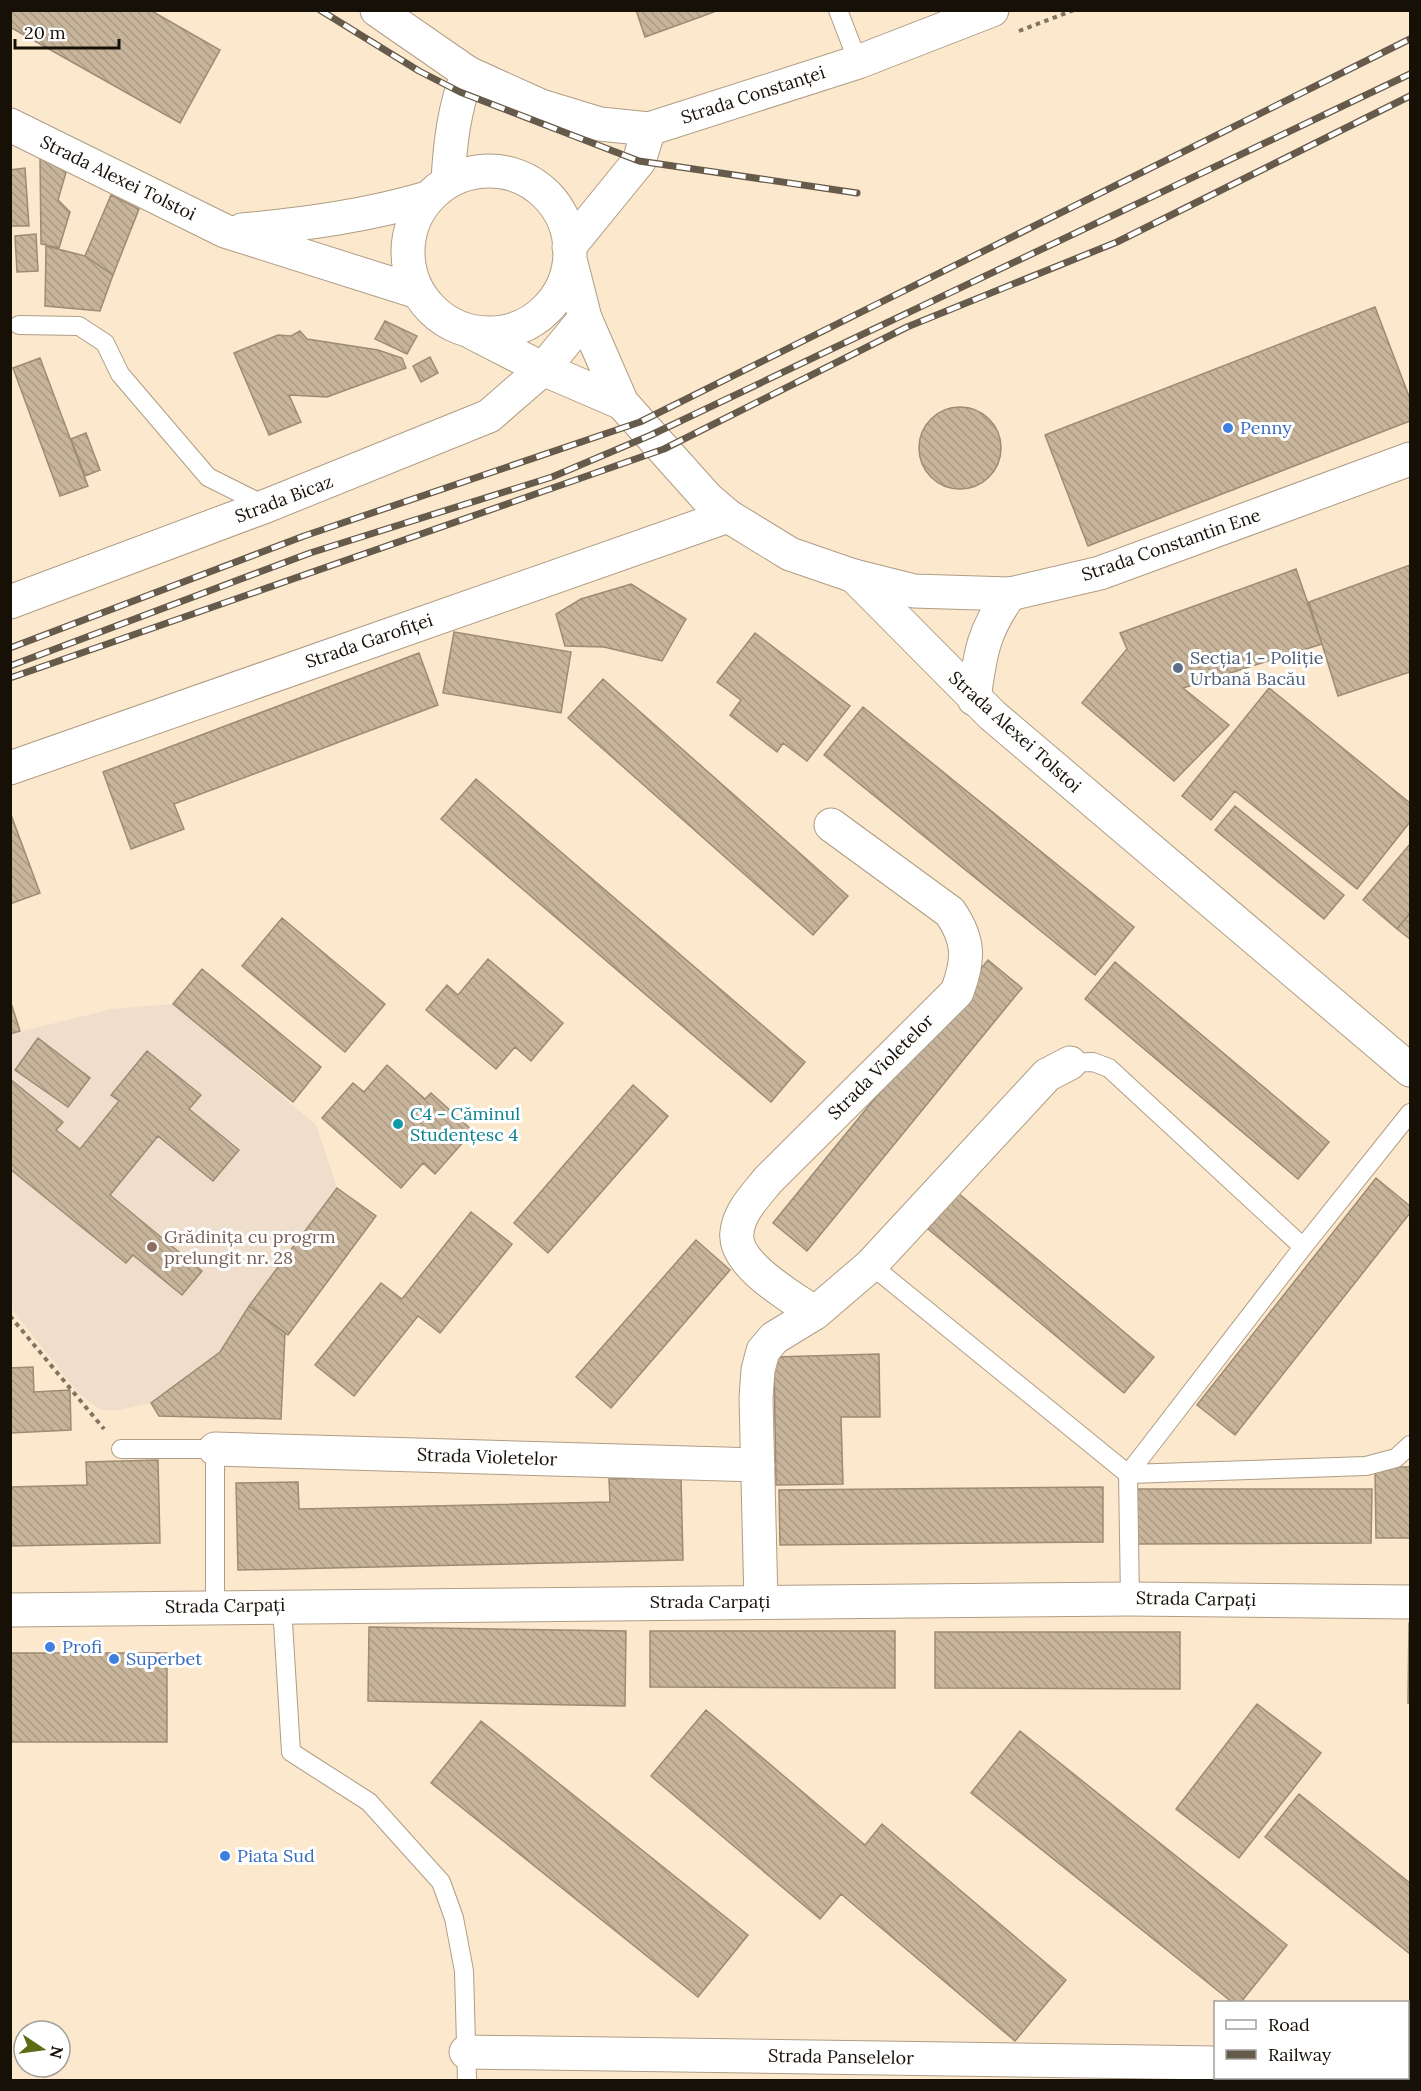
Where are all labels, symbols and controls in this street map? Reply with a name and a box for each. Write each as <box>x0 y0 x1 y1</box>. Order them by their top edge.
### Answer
scale bar <box>15 12 118 50</box>
text: 20 m <box>24 21 66 44</box>
street label: Strada Constanței <box>678 60 828 129</box>
street label: Strada Alexei Tolstoi <box>36 130 200 225</box>
place label: Penny <box>1240 416 1292 439</box>
marker: Penny <box>1221 421 1235 435</box>
street label: Strada Bicaz <box>232 469 336 528</box>
street label: Strada Constantin Ene <box>1078 503 1264 586</box>
street label: Strada Garofiței <box>302 608 436 673</box>
place label: Secția 1 - Poliție Urbană Bacău <box>1190 646 1324 690</box>
marker: Secția 1 - Poliție Urbană Bacău <box>1171 661 1185 675</box>
street label: Strada Alexei Tolstoi <box>944 666 1086 797</box>
street label: Strada Violetelor <box>823 1009 939 1124</box>
place label: C4 - Căminul Studențesc 4 <box>410 1102 520 1146</box>
marker: C4 - Căminul Studențesc 4 <box>391 1117 405 1131</box>
place label: Grădinița cu progrm prelungit nr. 28 <box>164 1225 336 1269</box>
marker: Grădinița cu progrm prelungit nr. 28 <box>145 1240 159 1254</box>
street label: Strada Violetelor <box>416 1443 558 1470</box>
street label: Strada Carpați <box>1136 1586 1256 1611</box>
street label: Strada Carpați <box>650 1590 770 1613</box>
street label: Strada Carpați <box>165 1593 285 1618</box>
place label: Profi <box>62 1635 102 1658</box>
marker: Profi <box>43 1640 57 1654</box>
place label: Superbet <box>126 1647 202 1670</box>
marker: Superbet <box>107 1652 121 1666</box>
place label: Piata Sud <box>237 1844 315 1867</box>
marker: Piata Sud <box>218 1849 232 1863</box>
legend <box>1214 2001 1409 2079</box>
text: Road <box>1268 2013 1310 2036</box>
north arrow <box>12 2019 72 2079</box>
text: Railway <box>1268 2043 1332 2066</box>
text: N <box>45 2044 68 2061</box>
street label: Strada Panselelor <box>768 2044 914 2069</box>

